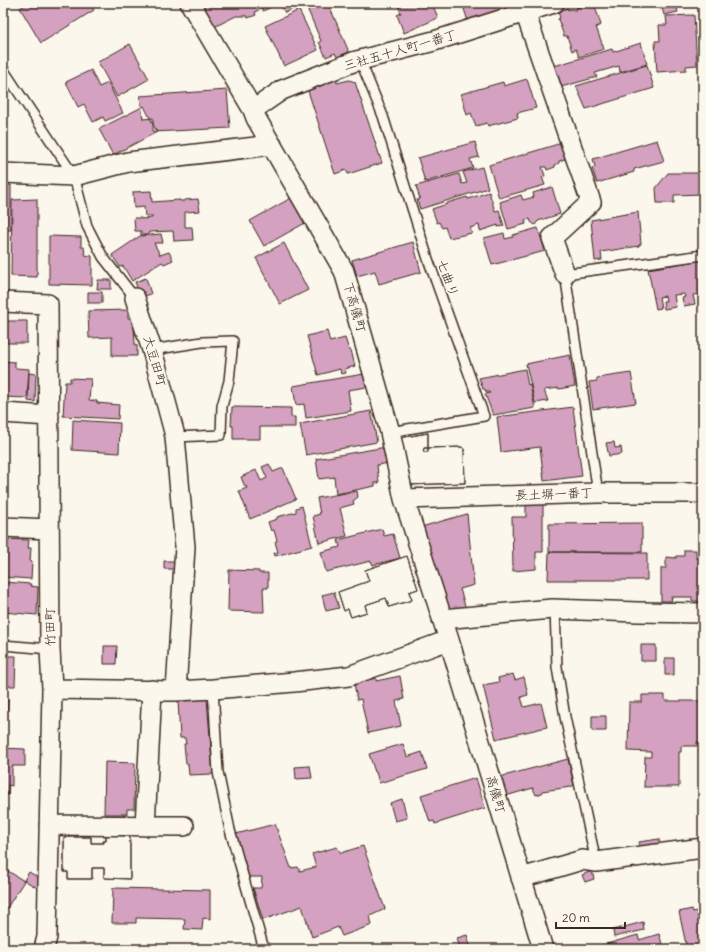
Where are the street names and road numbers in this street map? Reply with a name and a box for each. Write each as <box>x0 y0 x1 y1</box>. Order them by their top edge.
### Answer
street label: 三社五十人町一番丁 <box>341 26 459 74</box>
street label: 七曲り <box>433 257 463 299</box>
street label: 下高儀町 <box>340 280 370 334</box>
street label: 大豆田町 <box>140 334 170 388</box>
street label: 長土塀一番丁 <box>515 484 593 504</box>
street label: 竹田町 <box>41 607 59 647</box>
street label: 高儀町 <box>482 773 510 815</box>

